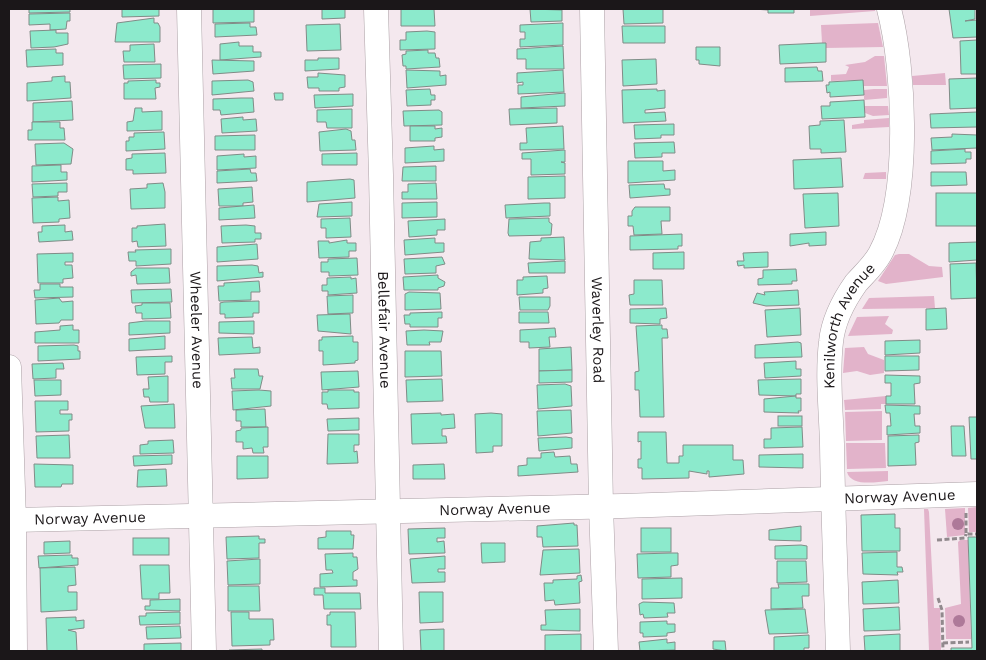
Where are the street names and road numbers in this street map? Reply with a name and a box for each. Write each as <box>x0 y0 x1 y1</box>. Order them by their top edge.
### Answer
street label: Kenilworth Avenue <box>820 259 879 389</box>
street label: Wheeler Avenue <box>186 271 207 389</box>
street label: Bellefair Avenue <box>374 271 394 389</box>
street label: Waverley Road <box>588 276 608 383</box>
street label: Norway Avenue <box>844 486 956 507</box>
street label: Norway Avenue <box>439 499 551 519</box>
street label: Norway Avenue <box>34 508 146 529</box>

